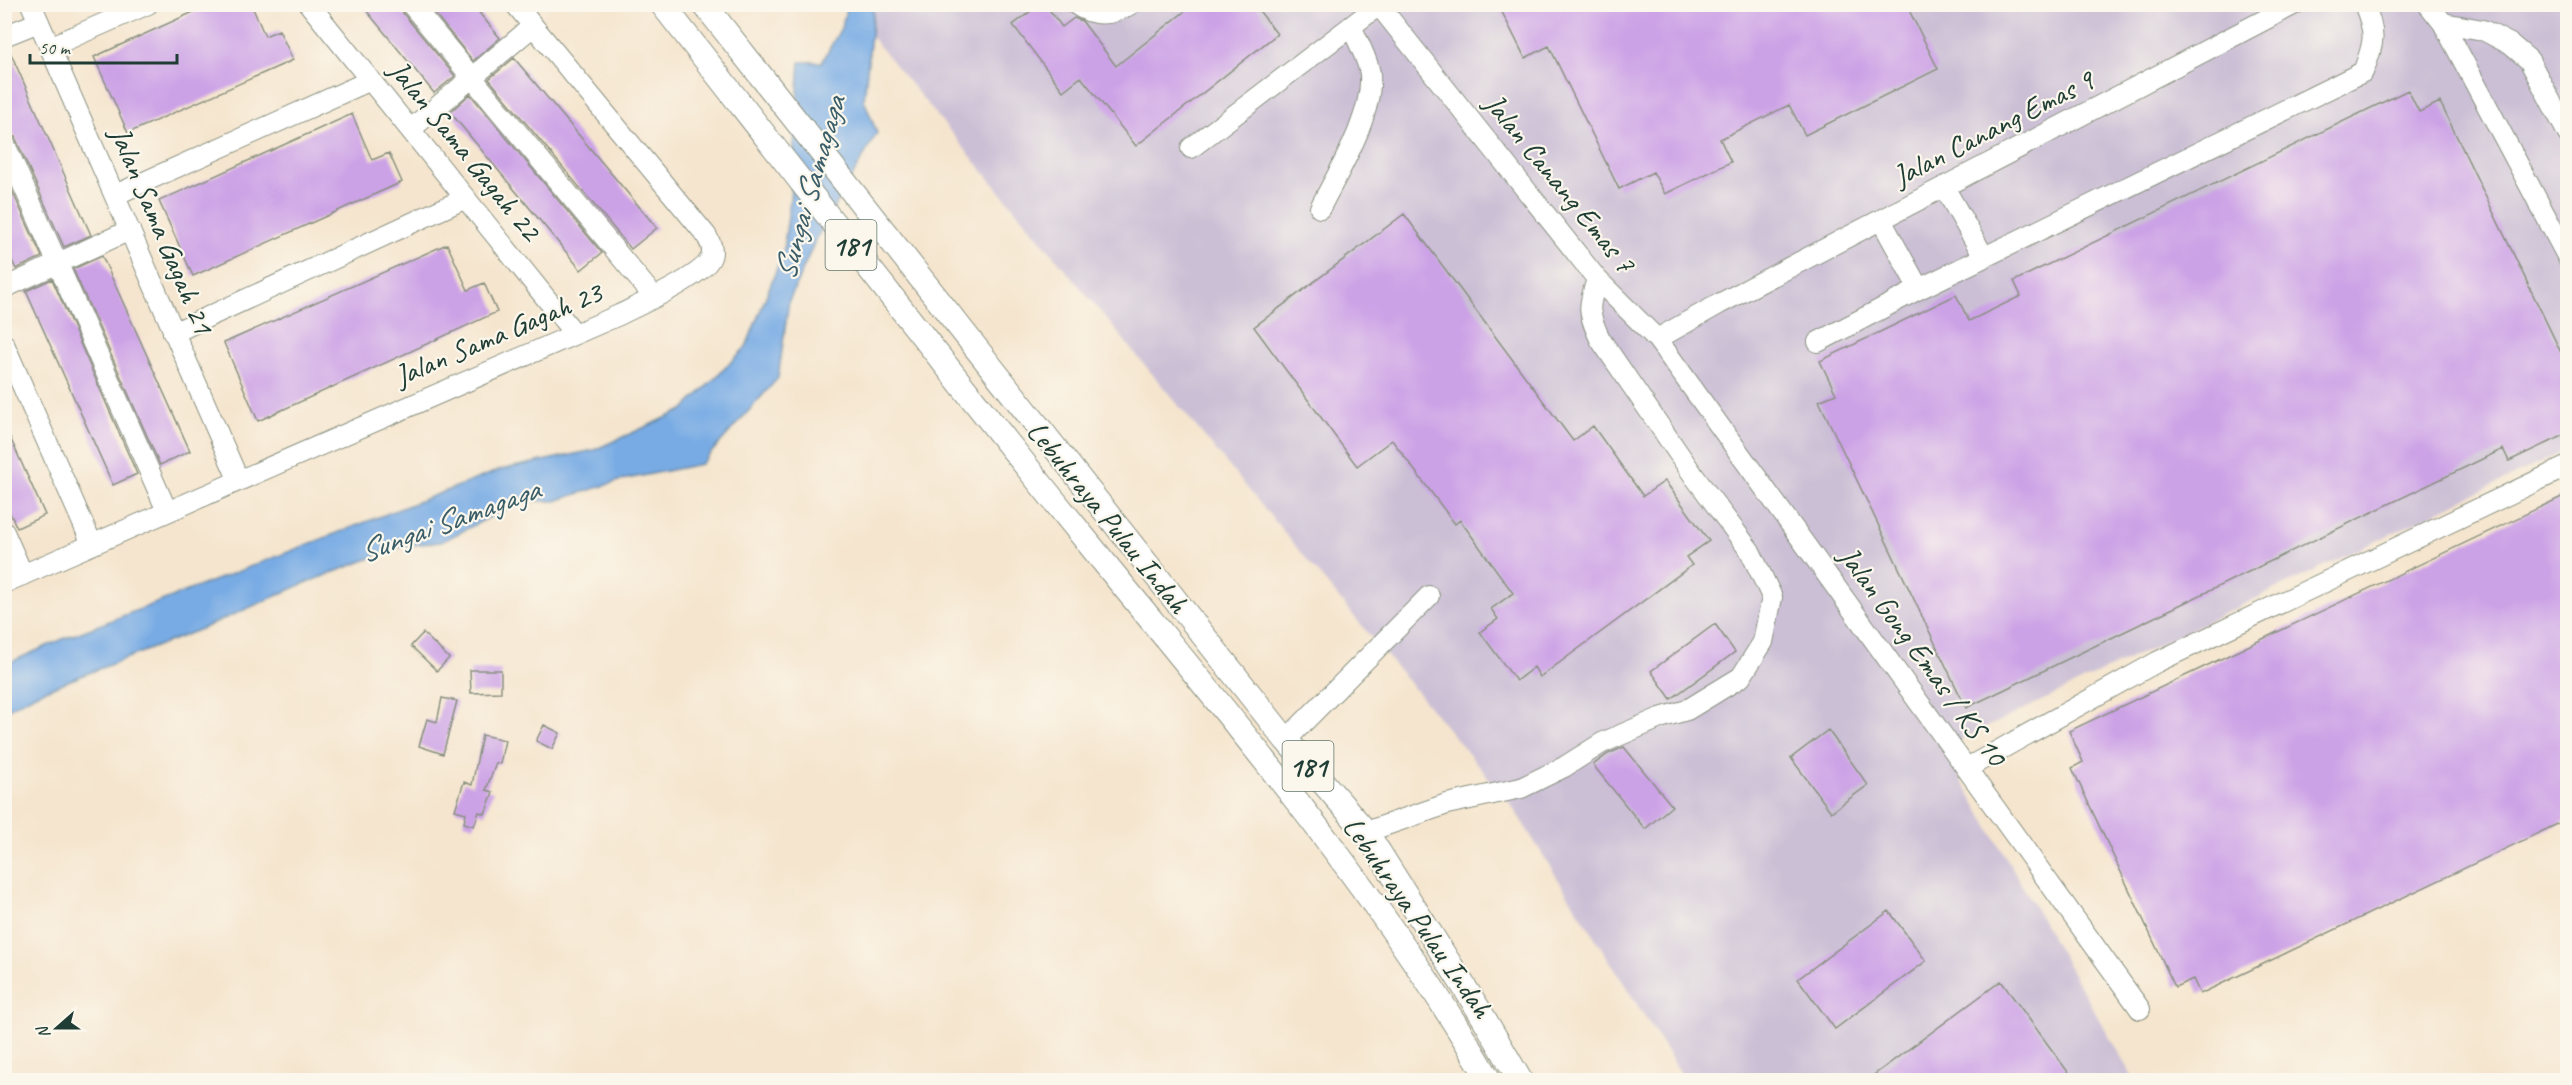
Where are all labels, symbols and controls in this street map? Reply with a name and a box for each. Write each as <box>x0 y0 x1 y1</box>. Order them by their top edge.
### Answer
scale bar <box>30 27 177 65</box>
text: 50 m <box>39 37 72 59</box>
street label: Jalan Sama Gagah 22 <box>379 50 551 250</box>
street label: Jalan Canang Emas 9 <box>1884 60 2102 196</box>
street label: Jalan Canang Emas 7 <box>1475 84 1645 282</box>
water label: Sungai Samagaga <box>764 89 856 285</box>
street label: Jalan Sama Gagah 21 <box>100 119 223 341</box>
road number: 181 <box>826 220 876 270</box>
street label: Jalan Sama Gagah 23 <box>387 272 610 396</box>
street label: Lebuhraya Pulau Indah <box>1019 413 1198 622</box>
water label: Sungai Samagaga <box>353 468 548 572</box>
street label: Jalan Gong Emas / KS 10 <box>1829 537 2017 775</box>
road number: 181 <box>1282 741 1334 791</box>
street label: Lebuhraya Pulau Indah <box>1334 809 1502 1026</box>
north arrow <box>27 998 87 1058</box>
text: N <box>32 1022 55 1041</box>

